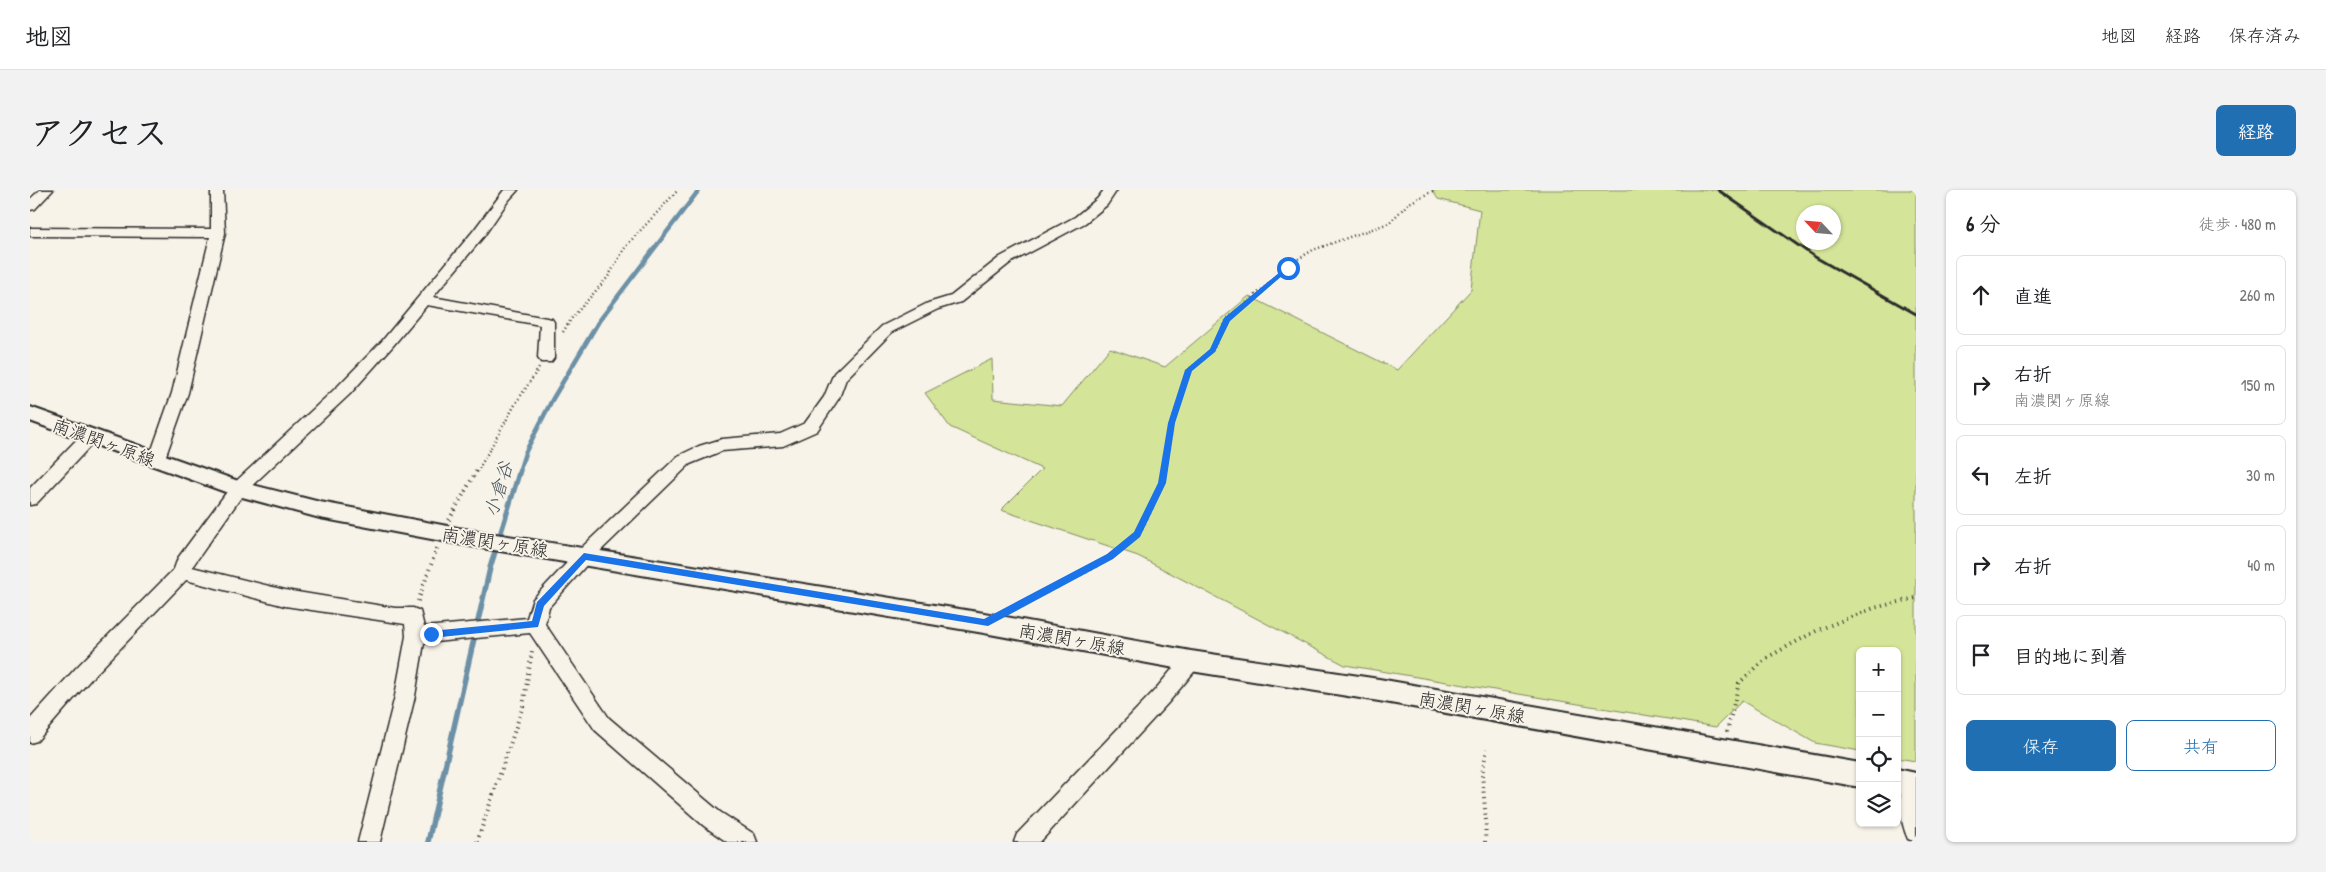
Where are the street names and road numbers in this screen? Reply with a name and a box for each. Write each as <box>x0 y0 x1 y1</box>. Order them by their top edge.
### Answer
street label: 南濃関ヶ原線 <box>49 412 159 472</box>
street label: 南濃関ヶ原線 <box>440 521 550 563</box>
street label: 南濃関ヶ原線 <box>1017 617 1127 661</box>
street label: 南濃関ヶ原線 <box>1417 685 1527 729</box>

